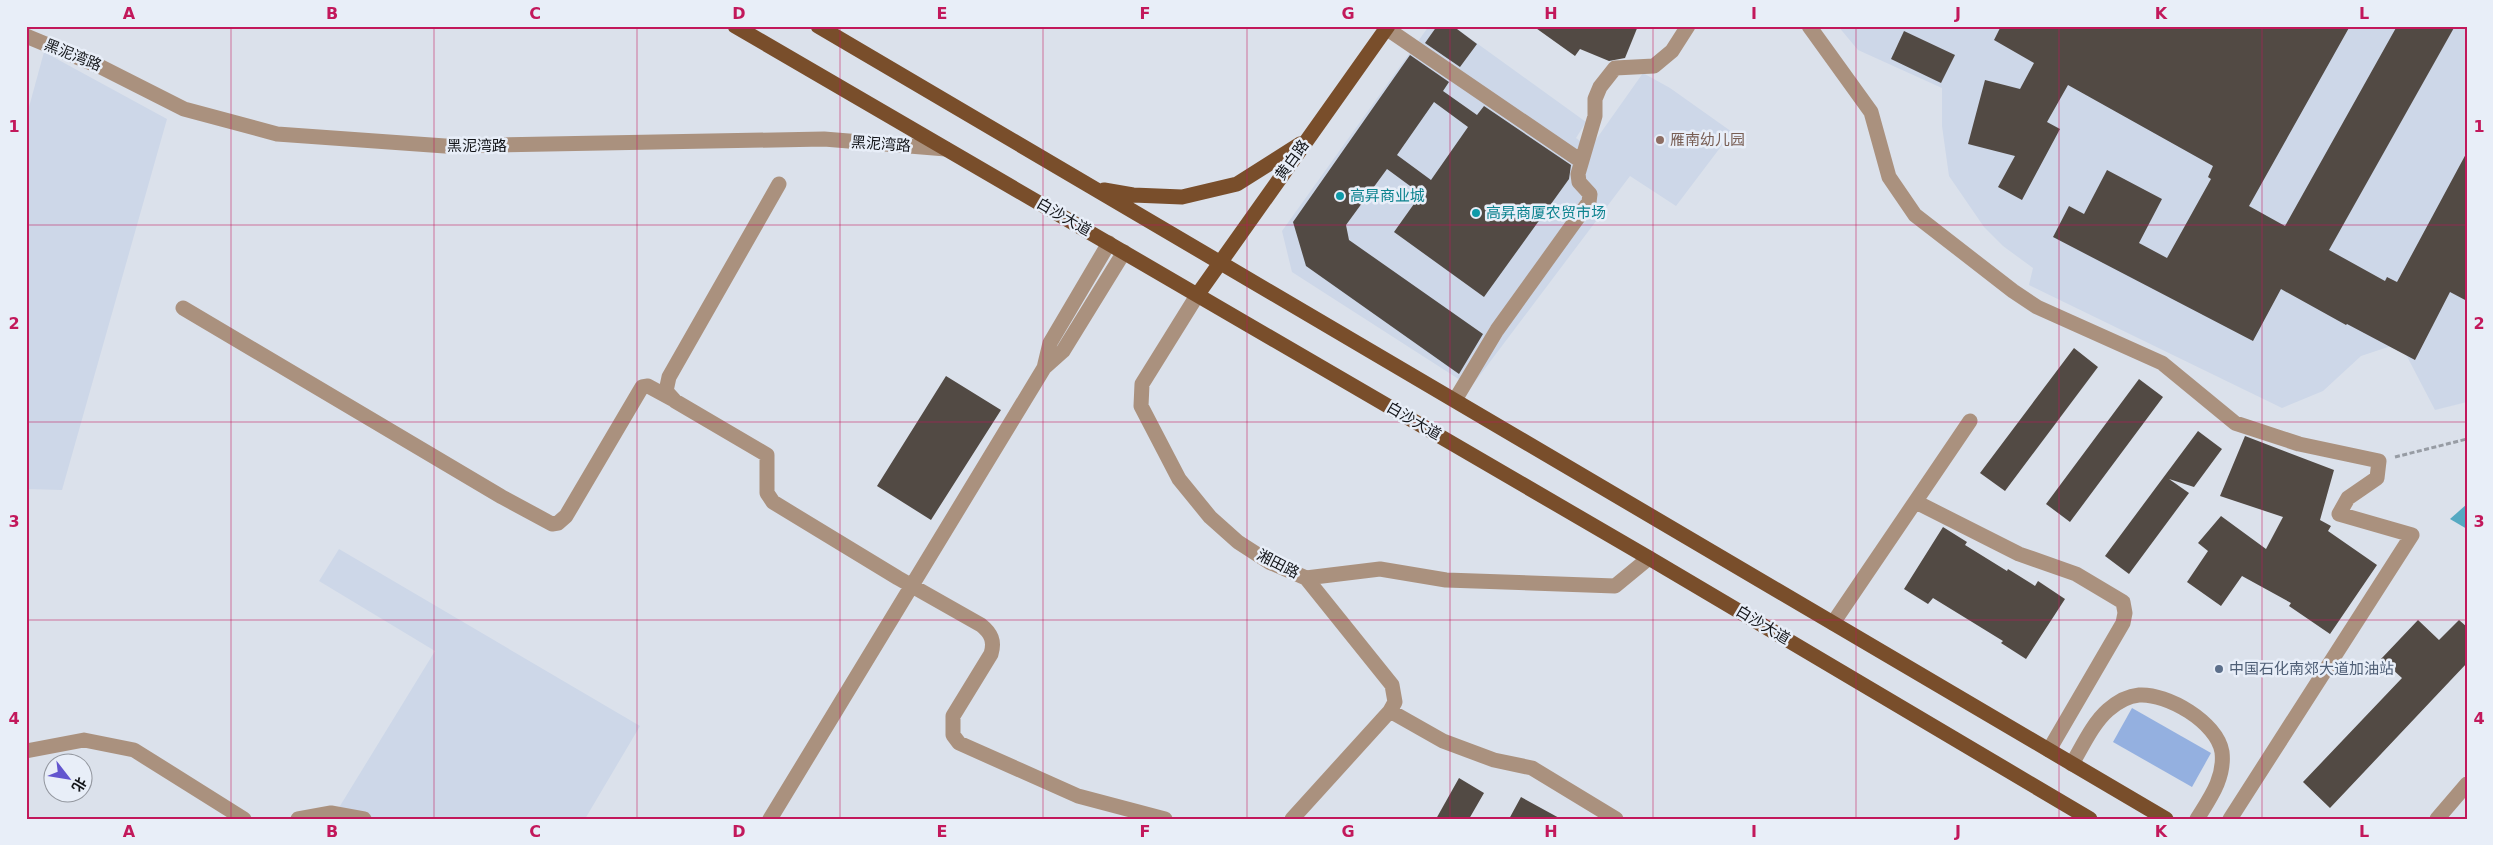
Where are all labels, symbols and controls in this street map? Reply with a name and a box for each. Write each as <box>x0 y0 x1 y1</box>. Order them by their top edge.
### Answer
text: A <box>123 4 136 23</box>
text: B <box>326 4 338 23</box>
text: C <box>529 4 541 23</box>
text: D <box>732 4 746 23</box>
text: E <box>937 4 947 23</box>
text: F <box>1140 4 1150 23</box>
text: G <box>1341 4 1355 23</box>
text: H <box>1544 4 1558 23</box>
text: I <box>1751 4 1757 23</box>
text: J <box>1954 4 1961 23</box>
text: K <box>2155 4 2168 23</box>
text: L <box>2359 4 2369 23</box>
street label: 黑泥湾路 <box>42 35 104 75</box>
text: 1 <box>8 117 20 136</box>
text: 1 <box>2473 117 2485 136</box>
place label: 雁南幼儿园 <box>1670 131 1745 149</box>
street label: 黑泥湾路 <box>850 133 912 155</box>
marker: 雁南幼儿园 <box>1654 134 1666 146</box>
street label: 黑泥湾路 <box>447 137 507 155</box>
street label: 黄白路 <box>1271 137 1313 183</box>
place label: 高昇商业城 <box>1350 187 1425 205</box>
marker: 高昇商业城 <box>1334 190 1346 202</box>
street label: 白沙大道 <box>1034 194 1094 240</box>
place label: 高昇商厦农贸市场 <box>1486 204 1606 222</box>
marker: 高昇商厦农贸市场 <box>1470 207 1482 219</box>
text: 2 <box>8 314 20 333</box>
text: 2 <box>2473 314 2485 333</box>
street label: 白沙大道 <box>1384 398 1444 444</box>
text: 3 <box>8 512 20 531</box>
text: 3 <box>2473 512 2485 531</box>
street label: 湘田路 <box>1254 546 1302 582</box>
street label: 白沙大道 <box>1733 602 1793 648</box>
place label: 中国石化南郊大道加油站 <box>2229 660 2394 678</box>
marker: 中国石化南郊大道加油站 <box>2213 663 2225 675</box>
text: 4 <box>8 709 20 728</box>
text: 4 <box>2473 709 2485 728</box>
north arrow <box>42 752 92 802</box>
text: 北 <box>69 775 90 795</box>
text: A <box>123 822 136 841</box>
text: B <box>326 822 338 841</box>
text: C <box>529 822 541 841</box>
text: D <box>732 822 746 841</box>
text: E <box>937 822 947 841</box>
text: F <box>1140 822 1150 841</box>
text: G <box>1341 822 1355 841</box>
text: H <box>1544 822 1558 841</box>
text: I <box>1751 822 1757 841</box>
text: J <box>1954 822 1961 841</box>
text: K <box>2155 822 2168 841</box>
text: L <box>2359 822 2369 841</box>

